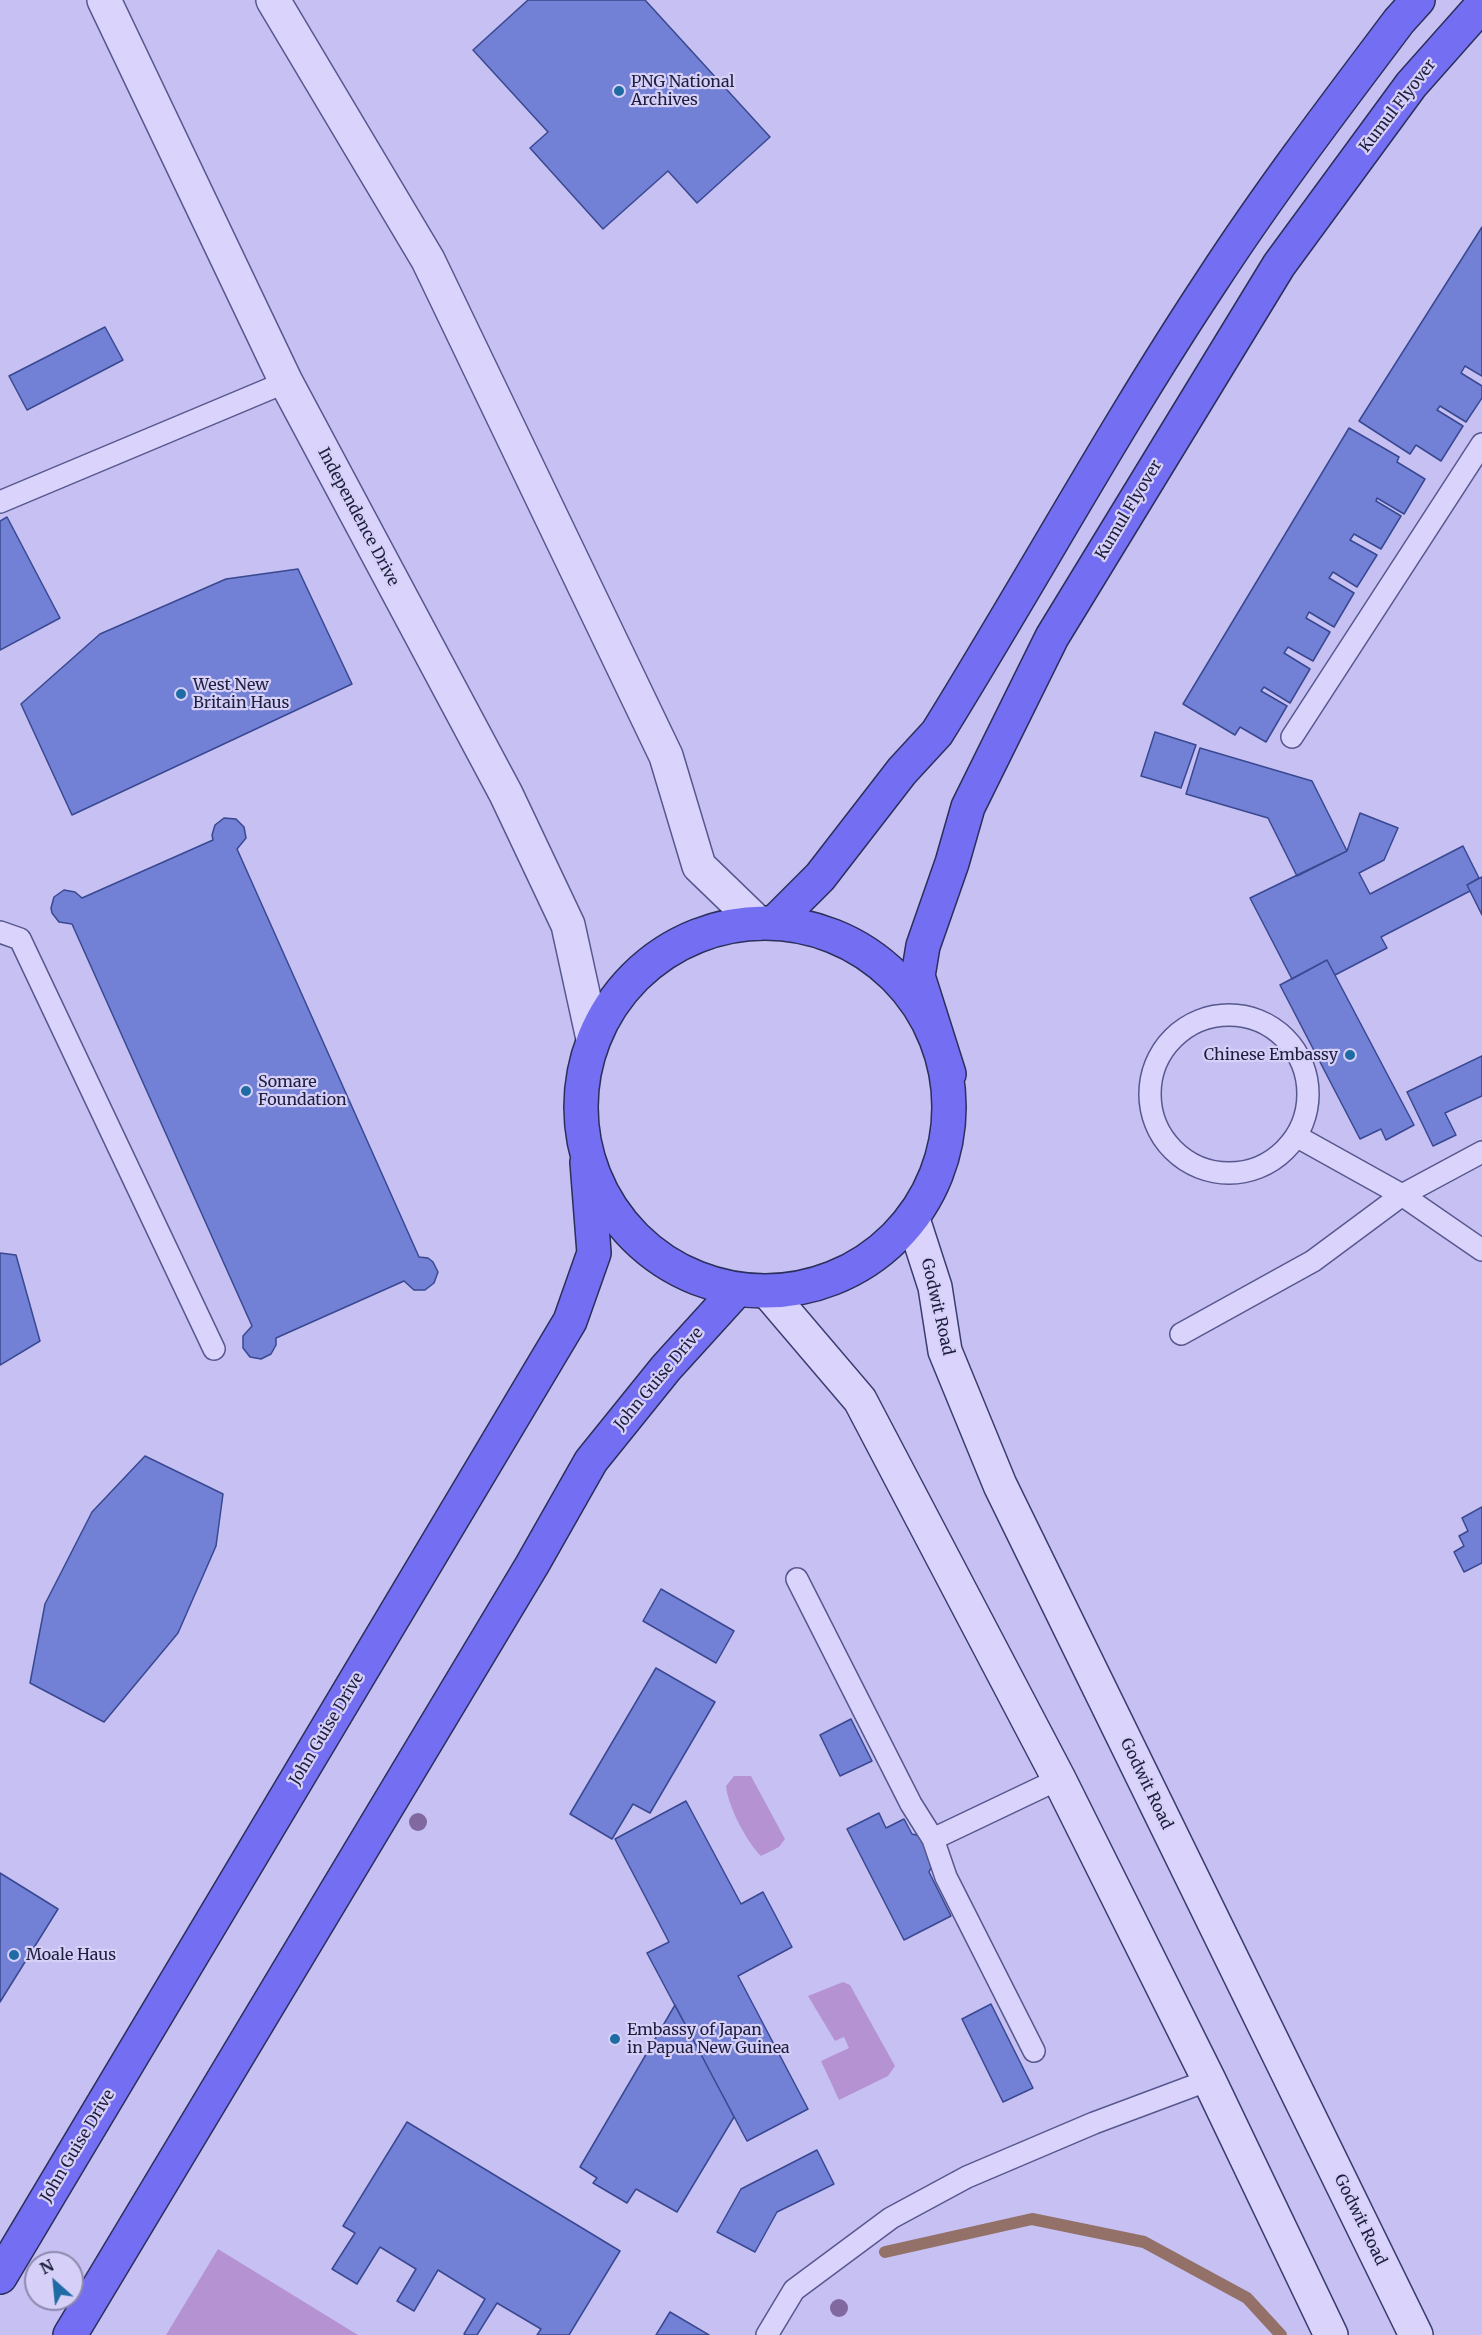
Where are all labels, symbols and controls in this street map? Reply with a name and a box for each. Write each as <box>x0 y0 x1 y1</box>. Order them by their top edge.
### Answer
street label: Kumul Flyover <box>1356 56 1440 156</box>
place label: PNG National Archives <box>631 72 735 110</box>
marker: PNG National Archives <box>612 84 626 98</box>
street label: Independence Drive <box>313 445 403 589</box>
street label: Kumul Flyover <box>1092 457 1166 563</box>
place label: West New Britain Haus <box>193 675 289 713</box>
marker: West New Britain Haus <box>174 687 188 701</box>
place label: Chinese Embassy <box>1204 1045 1338 1065</box>
marker: Chinese Embassy <box>1343 1048 1357 1062</box>
place label: Somare Foundation <box>258 1072 347 1110</box>
marker: Somare Foundation <box>239 1084 253 1098</box>
street label: Godwit Road <box>917 1257 957 1357</box>
street label: John Guise Drive <box>611 1324 707 1434</box>
street label: John Guise Drive <box>286 1669 368 1789</box>
street label: Godwit Road <box>1116 1735 1176 1833</box>
place label: Moale Haus <box>26 1945 116 1965</box>
marker: Moale Haus <box>7 1948 21 1962</box>
place label: Embassy of Japan in Papua New Guinea <box>627 2020 790 2058</box>
marker: Embassy of Japan in Papua New Guinea <box>608 2032 622 2046</box>
street label: John Guise Drive <box>37 2086 119 2206</box>
street label: Godwit Road <box>1330 2171 1390 2269</box>
north arrow <box>24 2251 84 2311</box>
text: N <box>37 2255 57 2279</box>

